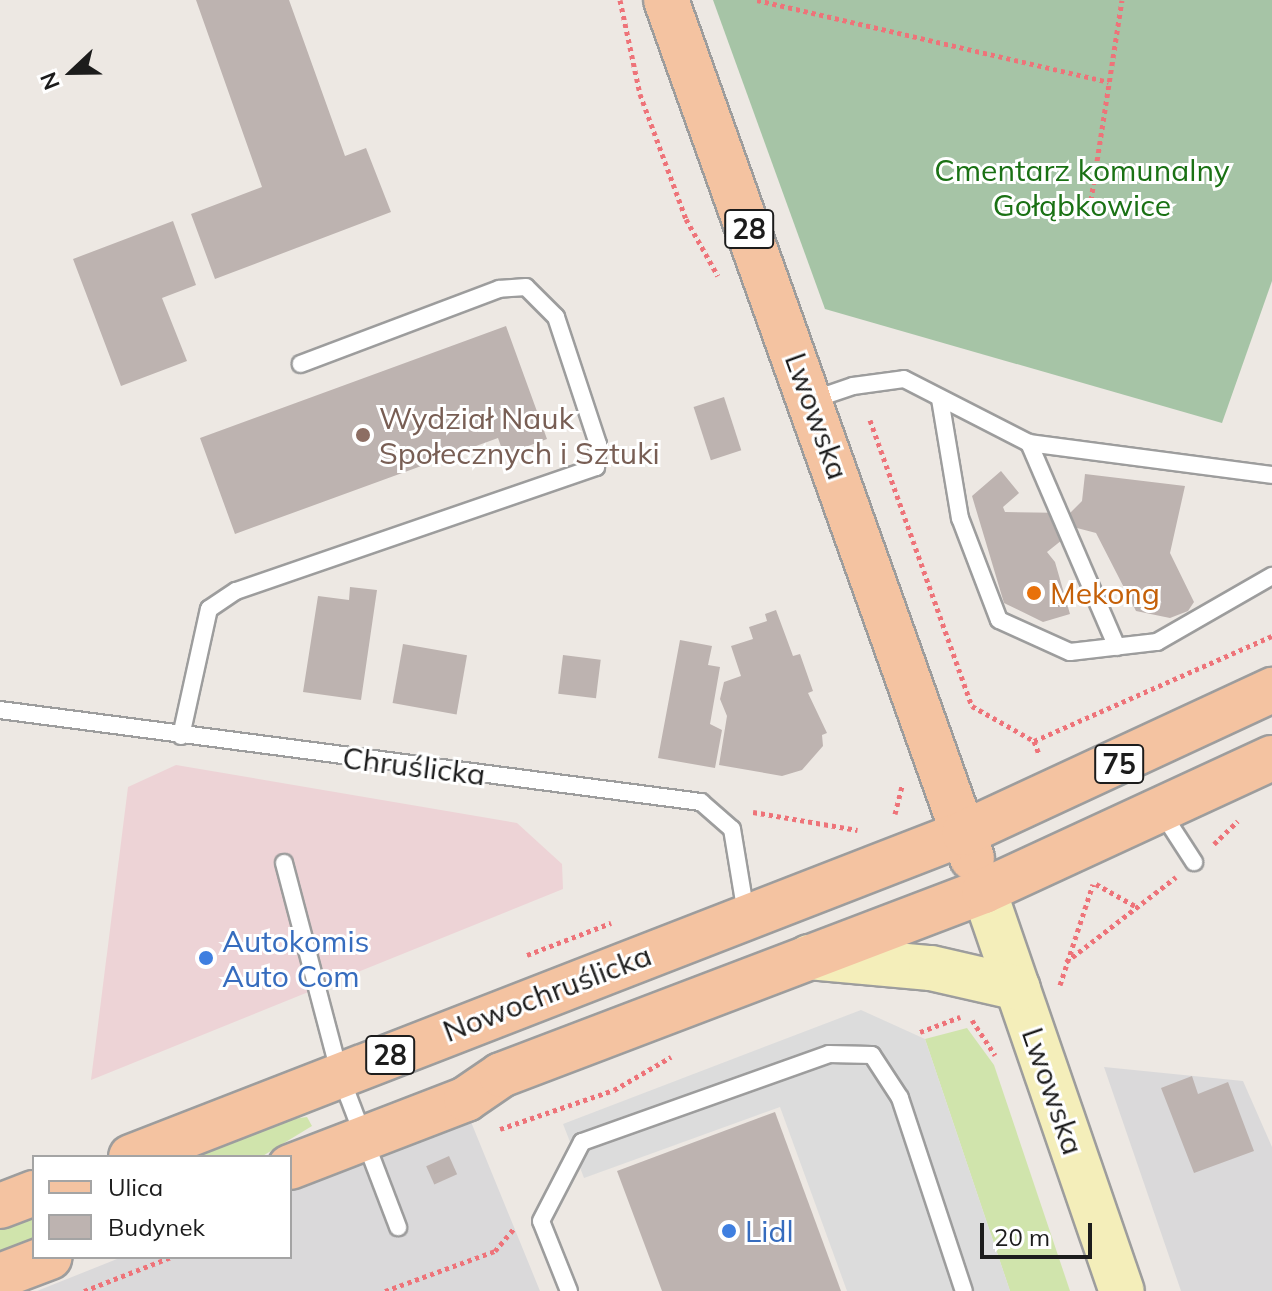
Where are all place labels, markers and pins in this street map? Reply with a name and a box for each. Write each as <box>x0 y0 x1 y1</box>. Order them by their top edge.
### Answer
place label: Wydział Nauk Społecznych i Sztuki <box>379 400 660 470</box>
marker: Wydział Nauk Społecznych i Sztuki <box>354 426 372 444</box>
place label: Mekong <box>1050 575 1160 611</box>
marker: Mekong <box>1025 584 1043 602</box>
place label: Autokomis Auto Com <box>222 923 369 994</box>
marker: Autokomis Auto Com <box>197 949 215 967</box>
place label: Lidl <box>745 1213 794 1249</box>
marker: Lidl <box>720 1222 738 1240</box>

